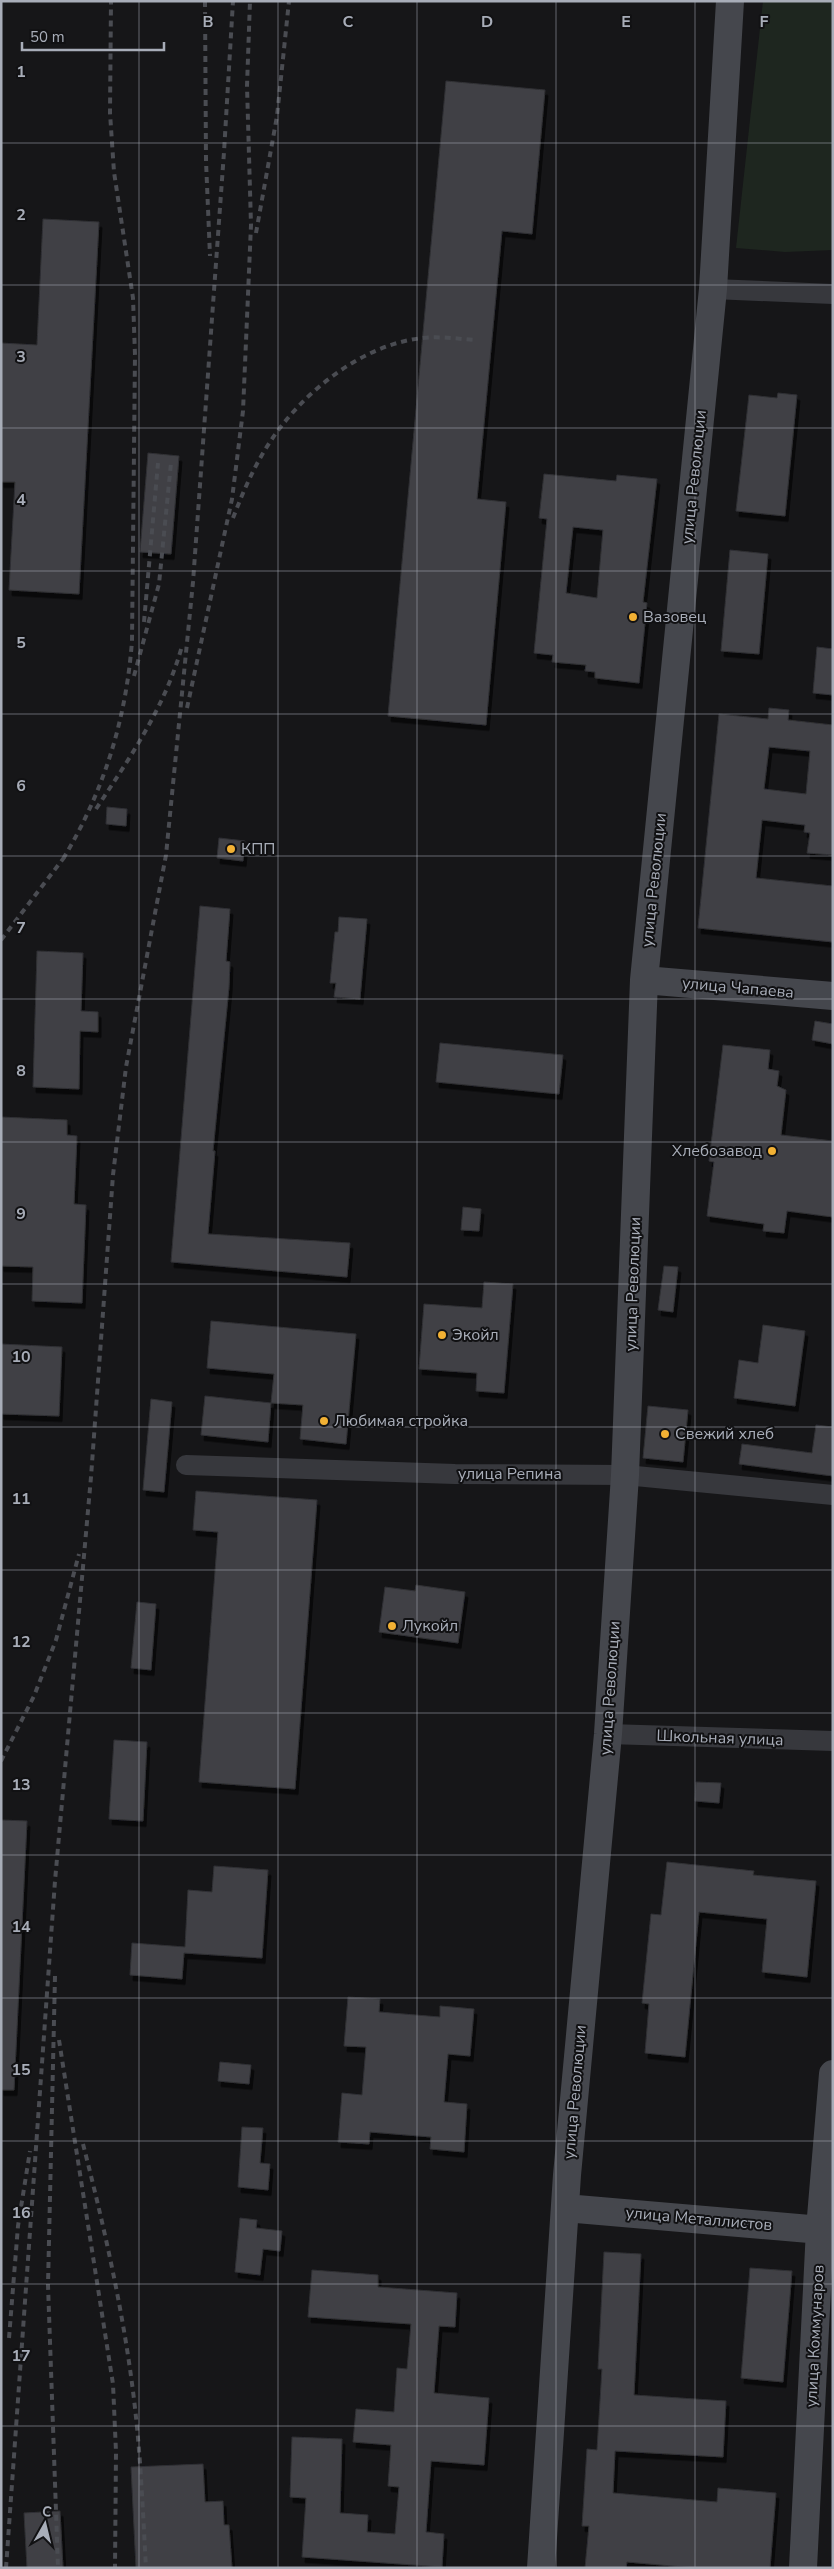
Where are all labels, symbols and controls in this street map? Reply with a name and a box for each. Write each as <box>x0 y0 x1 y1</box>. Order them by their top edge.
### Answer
text: B <box>202 11 214 33</box>
text: C <box>343 11 354 33</box>
text: D <box>481 11 493 33</box>
text: E <box>621 11 631 33</box>
text: F <box>760 11 769 33</box>
scale bar <box>22 20 165 52</box>
text: 50 m <box>30 27 65 47</box>
text: 1 <box>16 61 26 83</box>
text: 2 <box>16 204 26 226</box>
text: 3 <box>16 346 26 368</box>
street label: улица Революции <box>676 409 712 545</box>
text: 4 <box>16 489 26 511</box>
place label: Вазовец <box>643 606 707 628</box>
marker: Вазовец <box>627 611 639 623</box>
text: 5 <box>16 632 26 654</box>
text: 6 <box>16 775 26 797</box>
street label: улица Революции <box>636 812 672 948</box>
place label: КПП <box>241 838 275 860</box>
marker: КПП <box>225 843 237 855</box>
text: 7 <box>16 917 26 939</box>
street label: улица Чапаева <box>681 972 795 1004</box>
text: 8 <box>16 1060 26 1082</box>
place label: Хлебозавод <box>672 1140 763 1162</box>
marker: Хлебозавод <box>766 1145 778 1157</box>
text: 9 <box>16 1203 26 1225</box>
street label: улица Революции <box>620 1216 646 1352</box>
place label: Экойл <box>452 1324 499 1346</box>
marker: Экойл <box>436 1329 448 1341</box>
text: 10 <box>11 1346 31 1368</box>
place label: Любимая стройка <box>334 1410 468 1432</box>
marker: Любимая стройка <box>318 1415 330 1427</box>
place label: Свежий хлеб <box>675 1423 774 1445</box>
marker: Свежий хлеб <box>659 1428 671 1440</box>
street label: улица Репина <box>458 1463 562 1485</box>
text: 11 <box>11 1488 31 1510</box>
place label: Лукойл <box>402 1615 458 1637</box>
marker: Лукойл <box>386 1620 398 1632</box>
street label: улица Революции <box>594 1620 626 1756</box>
text: 12 <box>11 1631 31 1653</box>
street label: Школьная улица <box>656 1725 784 1751</box>
text: 13 <box>11 1774 31 1796</box>
text: 14 <box>11 1916 31 1938</box>
street label: улица Революции <box>558 2024 592 2160</box>
text: 15 <box>11 2059 31 2081</box>
text: 16 <box>11 2202 31 2224</box>
street label: улица Металлистов <box>625 2202 773 2236</box>
street label: улица Коммунаров <box>800 2264 830 2408</box>
text: 17 <box>11 2345 31 2367</box>
north arrow <box>20 2499 70 2549</box>
text: С <box>41 2502 53 2522</box>

